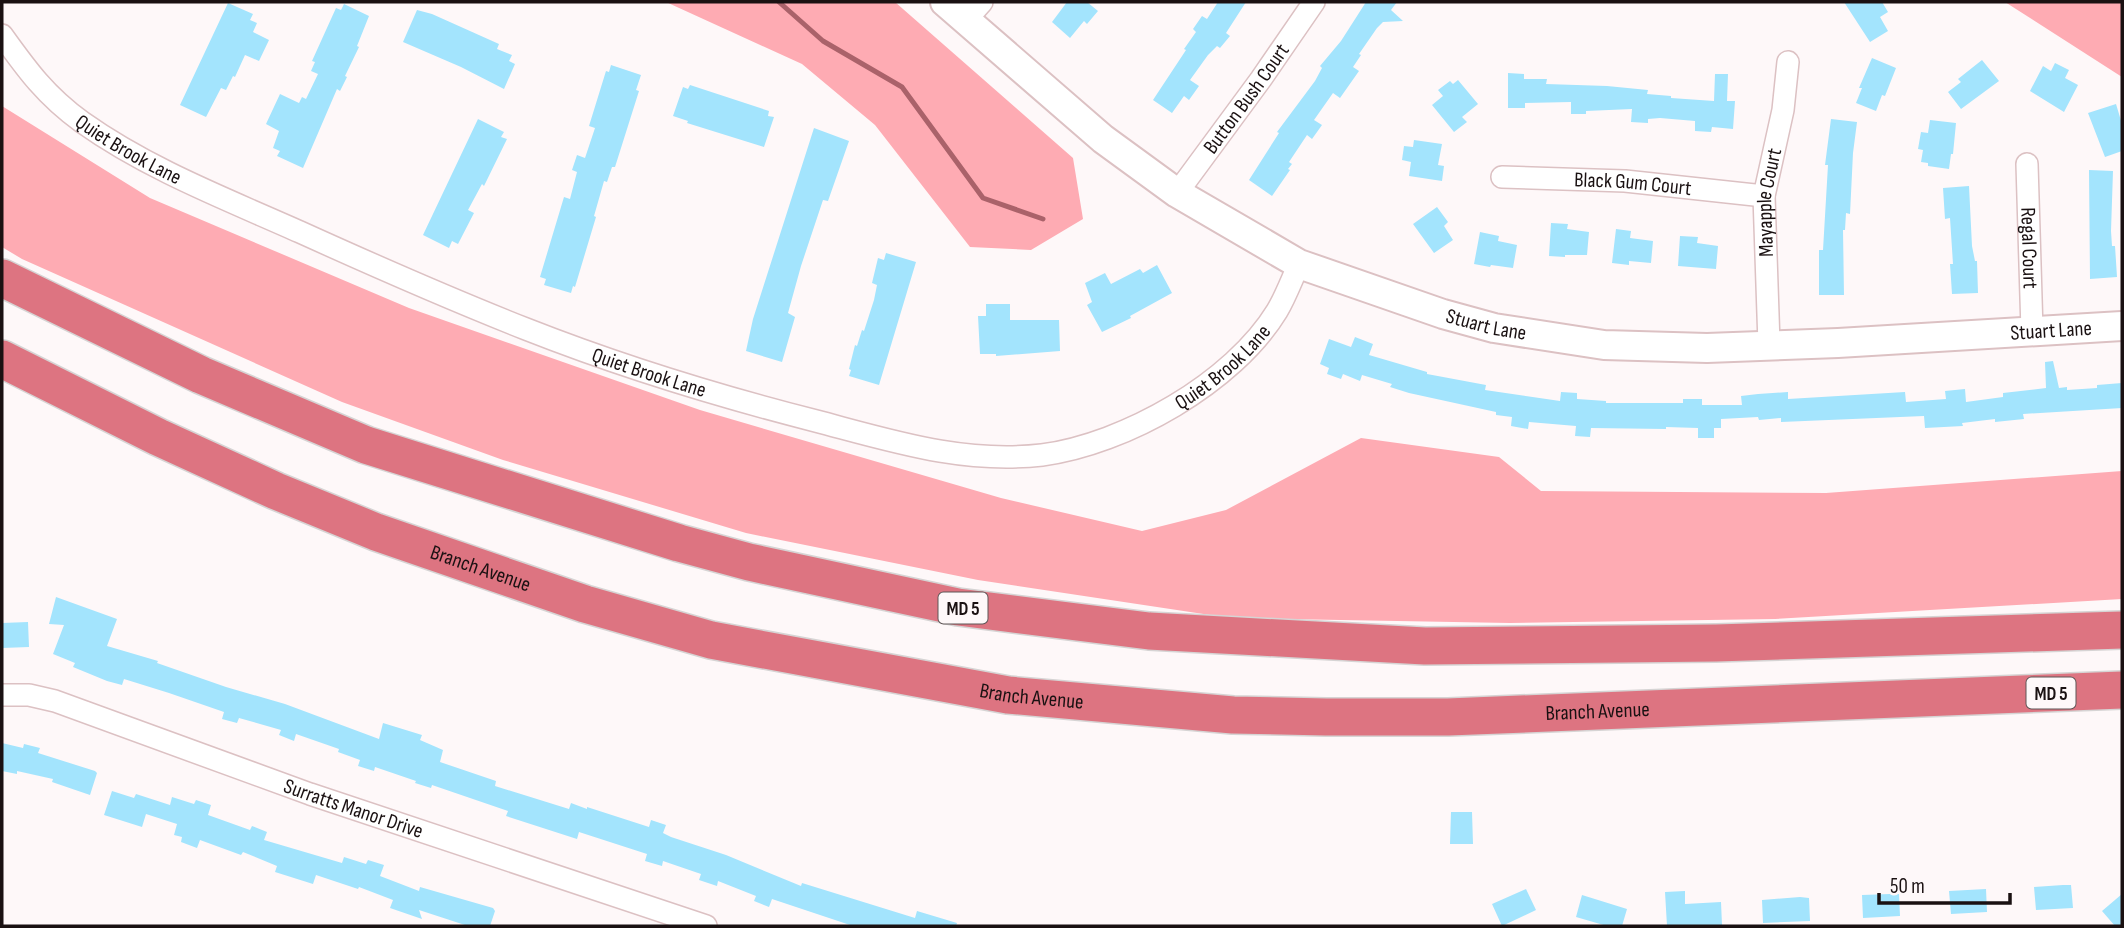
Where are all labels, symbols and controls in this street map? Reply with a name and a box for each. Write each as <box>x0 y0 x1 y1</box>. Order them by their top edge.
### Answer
street label: Button Bush Court <box>1198 39 1295 159</box>
street label: Quiet Brook Lane <box>70 109 185 190</box>
street label: Mayapple Court <box>1752 146 1787 257</box>
street label: Black Gum Court <box>1574 167 1693 201</box>
street label: Regal Court <box>2015 207 2043 289</box>
street label: Stuart Lane <box>1443 303 1528 346</box>
street label: Stuart Lane <box>2010 316 2092 346</box>
street label: Quiet Brook Lane <box>1170 320 1276 415</box>
street label: Quiet Brook Lane <box>589 343 709 403</box>
street label: Branch Avenue <box>427 540 534 597</box>
road number: MD 5 <box>939 593 988 624</box>
street label: Branch Avenue <box>978 678 1085 715</box>
road number: MD 5 <box>2026 678 2076 708</box>
street label: Branch Avenue <box>1545 697 1650 726</box>
street label: Surratts Manor Drive <box>280 774 426 844</box>
scale bar <box>1879 862 2010 906</box>
text: 50 m <box>1890 874 1925 899</box>

